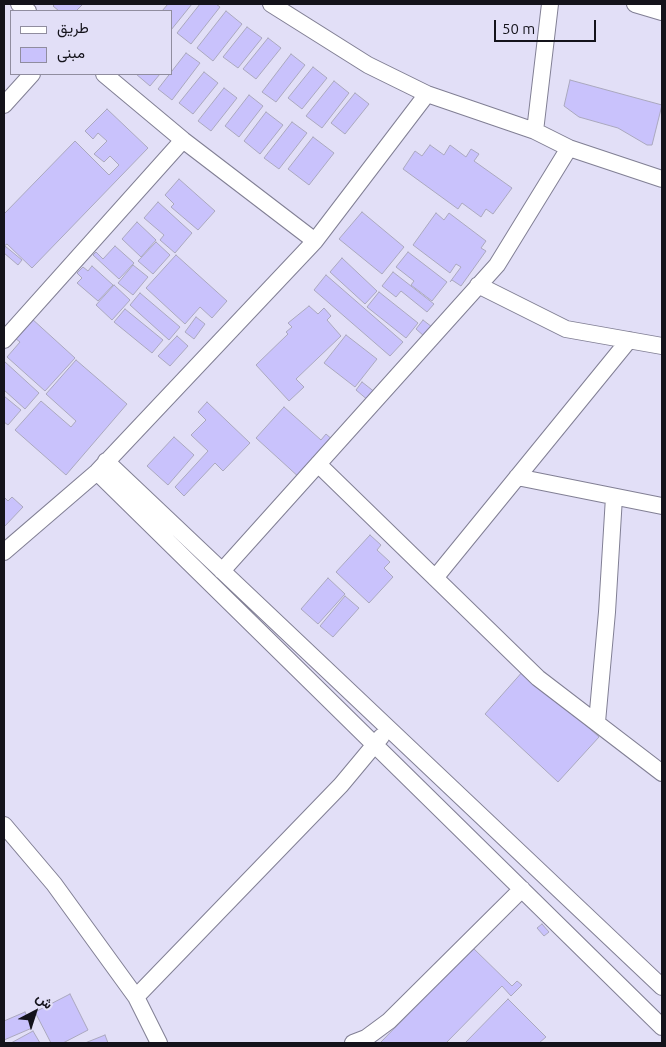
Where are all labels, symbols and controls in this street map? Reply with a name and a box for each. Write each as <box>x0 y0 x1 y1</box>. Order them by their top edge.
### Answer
legend <box>10 10 172 75</box>
scale bar <box>496 10 598 42</box>
text: طريق <box>57 19 89 36</box>
text: 50 m <box>502 20 535 37</box>
text: مبنى <box>57 44 85 61</box>
north arrow <box>10 987 60 1037</box>
text: ش <box>33 989 56 1012</box>

